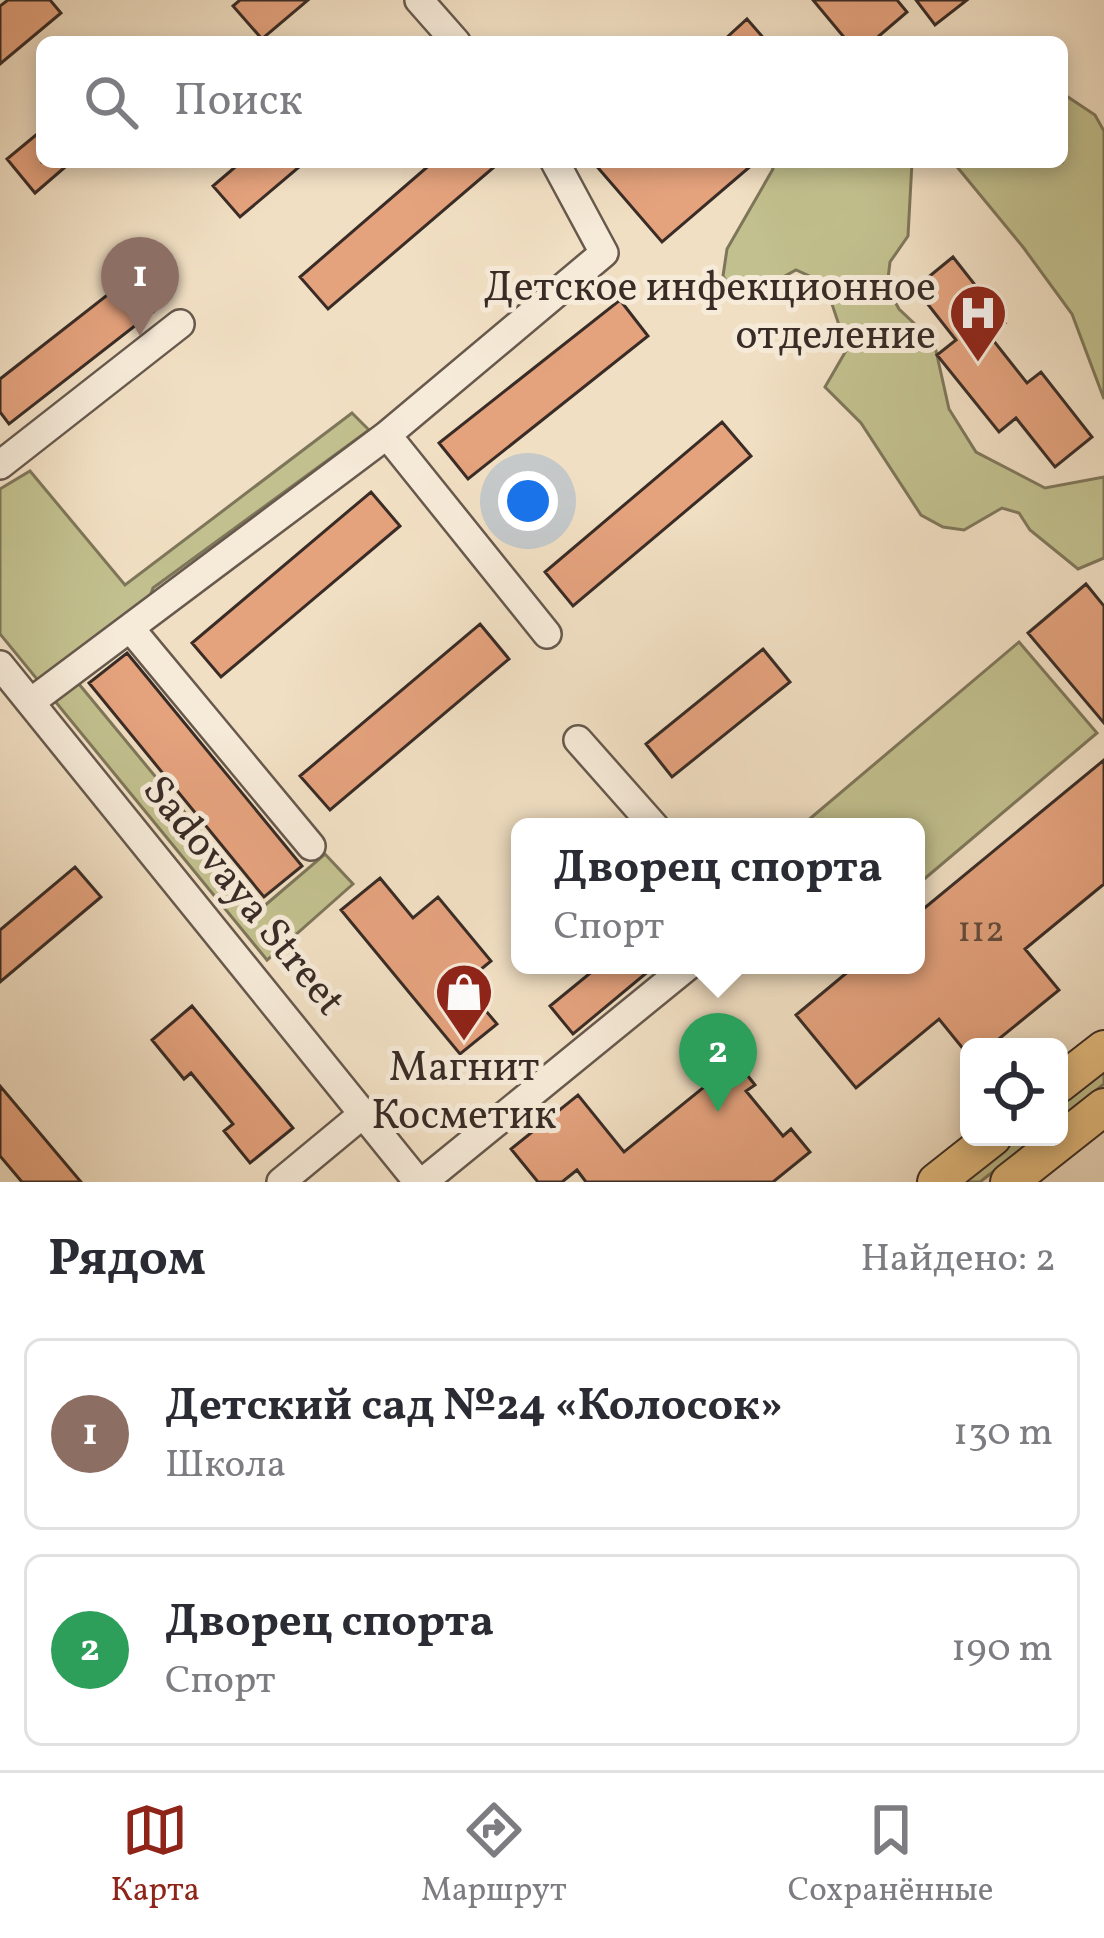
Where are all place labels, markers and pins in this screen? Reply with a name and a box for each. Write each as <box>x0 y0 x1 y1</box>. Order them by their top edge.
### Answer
pin: 1 <box>101 237 179 336</box>
place label: Детское инфекционное отделение <box>483 260 936 367</box>
hospital icon: Детское инфекционное отделение <box>947 282 1009 364</box>
shop icon: Магнит Косметик <box>433 961 495 1043</box>
pin: 2 <box>679 1013 757 1112</box>
place label: Магнит Косметик <box>371 1040 557 1147</box>

